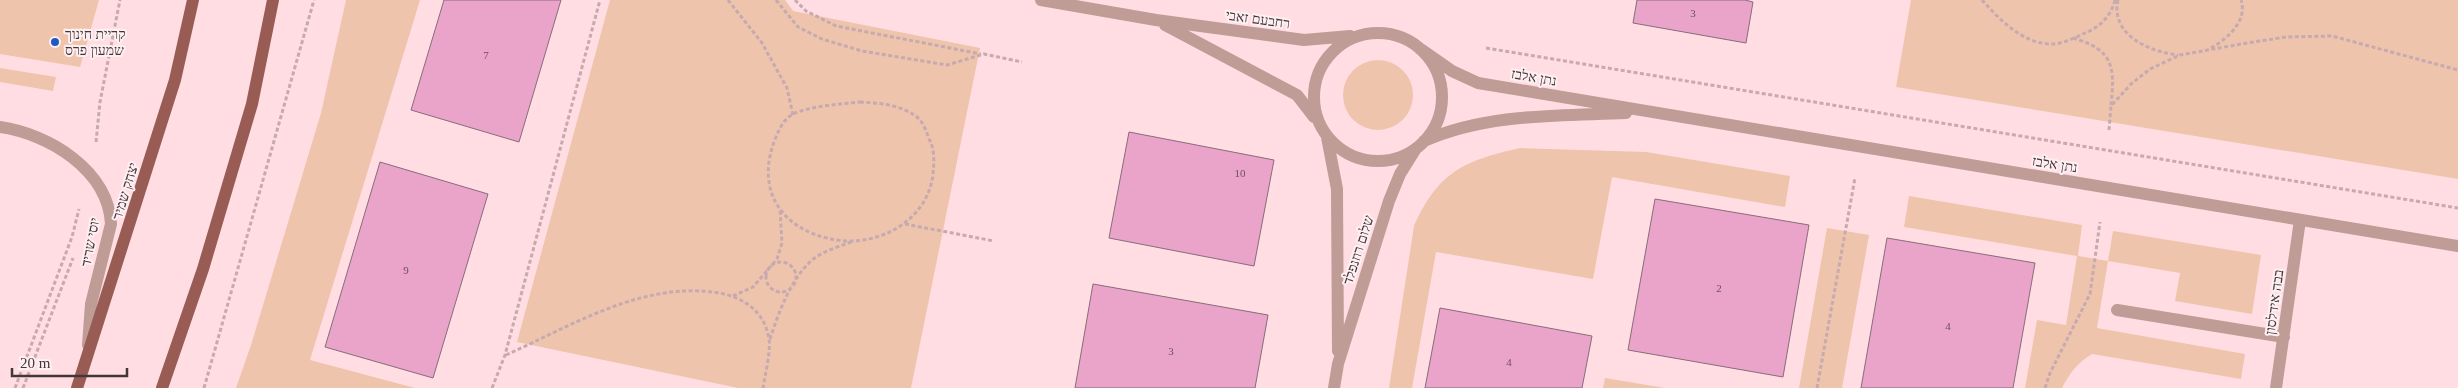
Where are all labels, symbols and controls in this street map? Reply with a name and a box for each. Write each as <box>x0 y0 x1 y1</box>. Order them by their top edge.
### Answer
house number: 3 <box>1690 7 1696 19</box>
street label: רחבעם זאבי <box>1225 8 1291 31</box>
place label: קריית חינוך שמעון פרס <box>65 27 126 58</box>
marker: קריית חינוך שמעון פרס <box>49 36 61 48</box>
house number: 7 <box>483 49 489 61</box>
street label: נתן אלבז <box>1510 66 1558 89</box>
street label: נתן אלבז <box>2031 154 2079 175</box>
street label: יצחק שמיר <box>110 161 141 222</box>
house number: 10 <box>1235 167 1246 179</box>
street label: שלום רוזנפלד <box>1340 214 1377 287</box>
street label: יוסי שריד <box>78 216 103 268</box>
house number: 9 <box>403 264 409 276</box>
street label: בבה אידלסון <box>2263 268 2287 336</box>
house number: 2 <box>1716 282 1722 294</box>
house number: 4 <box>1945 320 1951 332</box>
house number: 3 <box>1168 345 1174 357</box>
scale bar <box>12 346 128 378</box>
text: 20 m <box>20 355 51 371</box>
house number: 4 <box>1506 356 1512 368</box>

